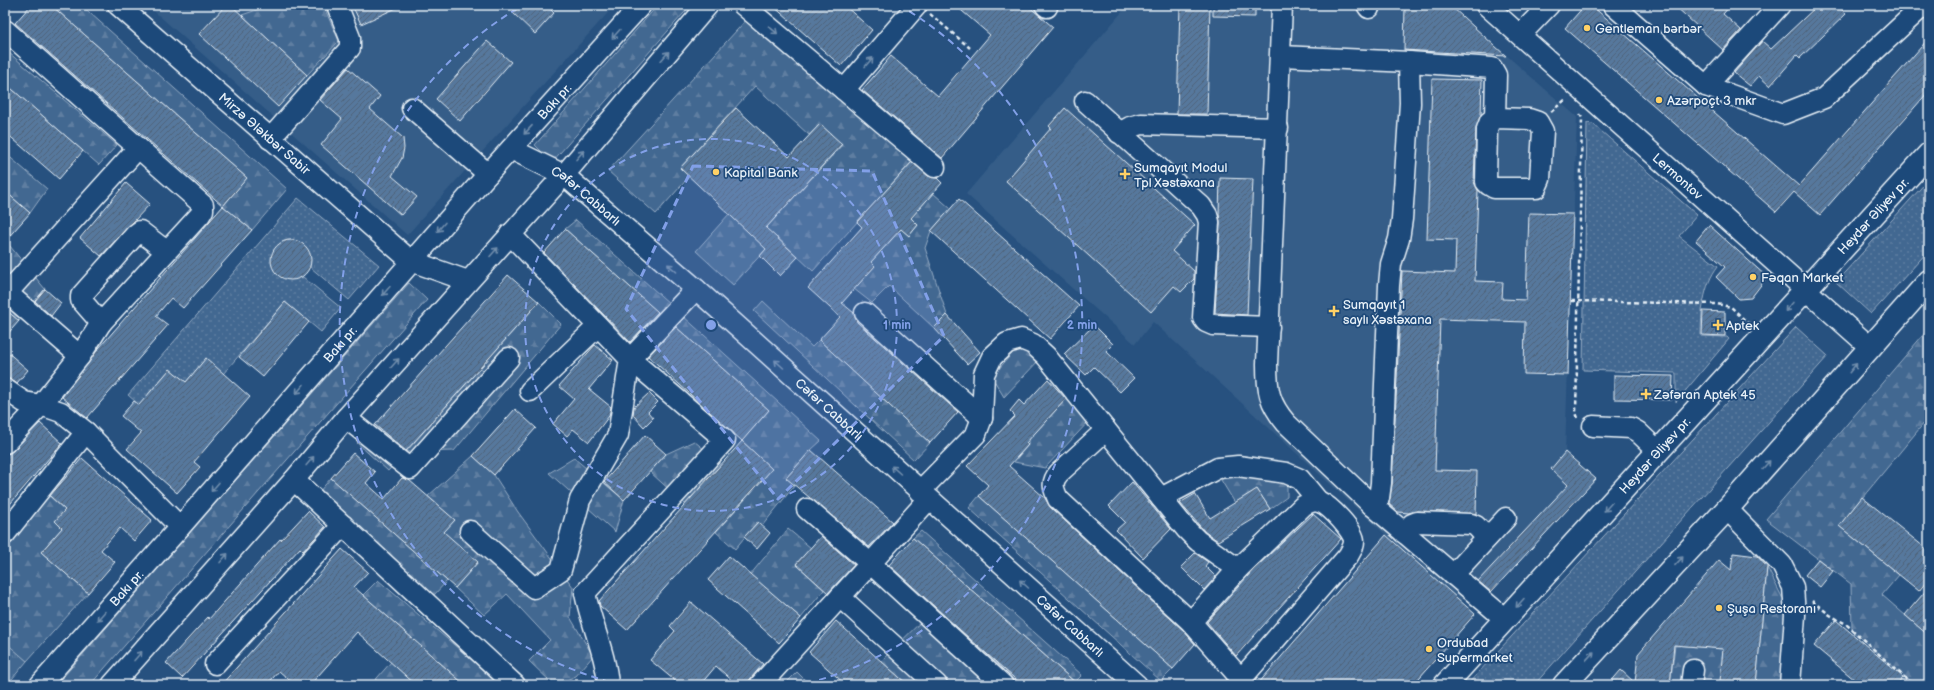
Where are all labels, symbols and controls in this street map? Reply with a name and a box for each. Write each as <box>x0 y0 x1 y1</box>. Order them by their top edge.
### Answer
place label: Gentleman bәrbәr <box>1595 21 1702 37</box>
marker: Gentleman bәrbәr <box>1582 23 1592 33</box>
one-way arrow <box>768 26 778 35</box>
one-way arrow <box>611 29 620 39</box>
one-way arrow <box>660 51 669 62</box>
one-way arrow <box>864 57 873 68</box>
street label: Bakı pr. <box>534 80 576 123</box>
street label: Mirzə Ələkbər Sabir <box>215 90 314 179</box>
place label: Azərpoçt 3 mkr <box>1667 93 1757 109</box>
marker: Azərpoçt 3 mkr <box>1654 95 1664 105</box>
one-way arrow <box>523 125 533 135</box>
one-way arrow <box>576 150 585 160</box>
street label: Lermontov <box>1649 150 1706 204</box>
place label: Sumqayıt Modul Tpl Xəstəxana <box>1134 160 1228 191</box>
street label: Cəfər Cabbarlı <box>548 163 624 229</box>
place label: Kapital Bank <box>724 165 798 181</box>
marker: Kapital Bank <box>711 167 721 177</box>
marker: Sumqayıt Modul Tpl Xəstəxana <box>1119 168 1131 180</box>
street label: Heydər Əliyev pr. <box>1835 174 1913 258</box>
one-way arrow <box>437 222 446 232</box>
one-way arrow <box>489 247 498 257</box>
one-way arrow <box>667 264 677 273</box>
place label: Fəqan Market <box>1761 270 1843 286</box>
marker: Fəqan Market <box>1748 272 1758 282</box>
one-way arrow <box>381 285 390 296</box>
place label: Sumqayıt 1 saylı Xəstəxana <box>1343 297 1432 328</box>
one-way arrow <box>1785 301 1794 311</box>
marker: Sumqayıt 1 saylı Xəstəxana <box>1328 305 1340 317</box>
centre of rings <box>704 318 718 332</box>
text: 1 min <box>883 318 911 333</box>
text: 2 min <box>1067 318 1097 333</box>
place label: Aptek <box>1726 318 1760 334</box>
marker: Aptek <box>1713 320 1723 330</box>
street label: Bakı pr. <box>320 323 361 366</box>
one-way arrow <box>391 358 400 368</box>
one-way arrow <box>774 359 784 369</box>
one-way arrow <box>1848 363 1857 374</box>
street label: Cəfər Cabbarlı <box>792 375 866 444</box>
one-way arrow <box>296 384 305 394</box>
place label: Zəfəran Aptek 45 <box>1653 387 1756 403</box>
marker: Zəfəran Aptek 45 <box>1641 389 1651 399</box>
street label: Heydər Əliyev pr. <box>1616 414 1695 498</box>
one-way arrow <box>306 456 315 466</box>
one-way arrow <box>1762 460 1771 470</box>
one-way arrow <box>891 465 901 474</box>
one-way arrow <box>210 482 220 492</box>
one-way arrow <box>1603 501 1612 512</box>
one-way arrow <box>219 553 229 563</box>
one-way arrow <box>1674 556 1683 566</box>
street label: Bakı pr. <box>107 567 148 610</box>
one-way arrow <box>1019 580 1030 589</box>
street label: Cəfər Cabbarlı <box>1033 592 1107 661</box>
one-way arrow <box>1516 597 1525 607</box>
place label: Şuşa Restoranı <box>1727 601 1816 617</box>
marker: Şuşa Restoranı <box>1714 603 1724 613</box>
one-way arrow <box>96 611 106 621</box>
place label: Ordubad Supermarket <box>1437 635 1513 666</box>
marker: Ordubad Supermarket <box>1424 644 1434 654</box>
one-way arrow <box>133 651 142 661</box>
one-way arrow <box>1586 651 1595 662</box>

